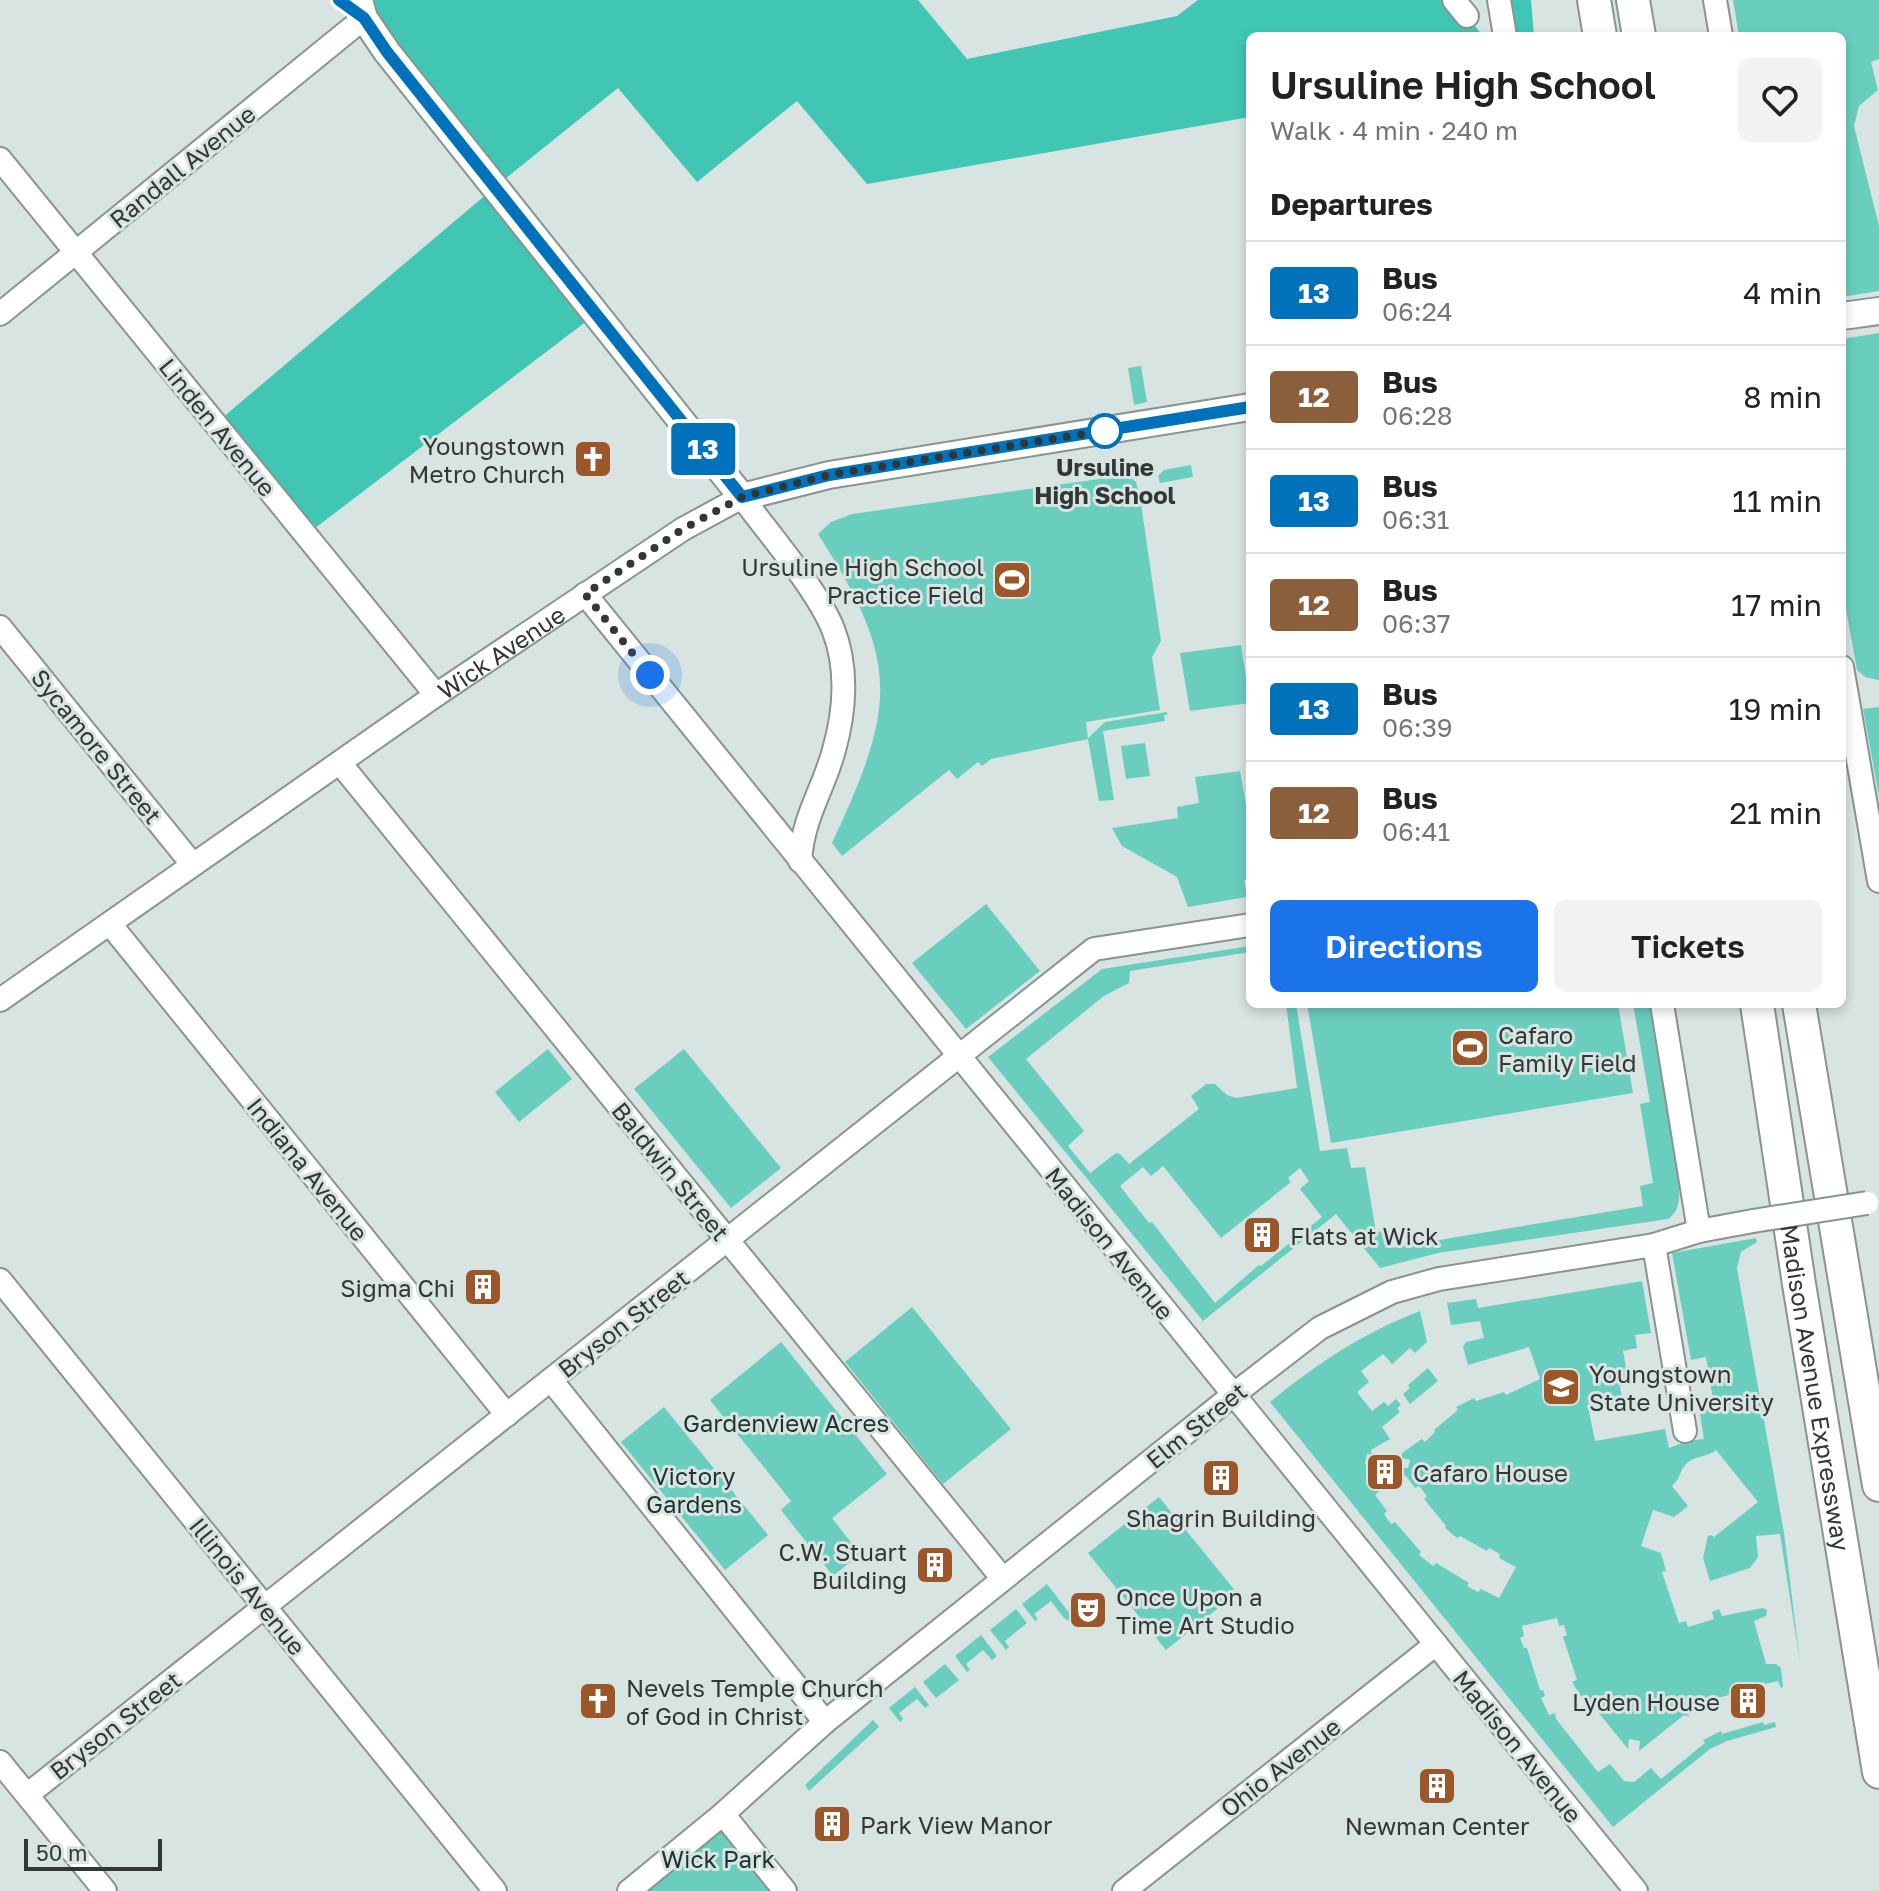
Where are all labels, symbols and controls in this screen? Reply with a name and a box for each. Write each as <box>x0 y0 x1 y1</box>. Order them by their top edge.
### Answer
button: heart <box>1738 58 1822 142</box>
text: Ursuline High School <box>1270 62 1656 107</box>
street label: Randall Avenue <box>103 98 261 234</box>
text: Walk · 4 min · 240 m <box>1270 115 1518 146</box>
text: Departures <box>1270 186 1433 222</box>
text: Bus <box>1382 260 1438 296</box>
text: 4 min <box>1743 275 1822 311</box>
text: 13 <box>1298 276 1330 309</box>
text: 06:24 <box>1382 296 1453 327</box>
street label: Linden Avenue <box>154 352 282 502</box>
text: Bus <box>1382 364 1438 400</box>
text: 8 min <box>1743 379 1822 415</box>
text: 12 <box>1298 380 1330 413</box>
text: 06:28 <box>1382 400 1453 431</box>
marker: Ursuline High School <box>1088 414 1122 448</box>
line badge: 13 <box>667 423 739 475</box>
place label: Youngstown Metro Church <box>409 431 565 488</box>
text: 13 <box>687 432 719 465</box>
church icon: Youngstown Metro Church <box>572 438 614 480</box>
place label: Ursuline High School <box>1034 452 1176 509</box>
text: Bus <box>1382 468 1438 504</box>
text: 11 min <box>1732 483 1822 519</box>
text: 13 <box>1298 484 1330 517</box>
text: 06:31 <box>1382 504 1449 535</box>
place label: Ursuline High School Practice Field <box>741 552 984 609</box>
sports icon: Ursuline High School Practice Field <box>991 559 1033 601</box>
text: Bus <box>1382 572 1438 608</box>
text: 17 min <box>1731 587 1822 623</box>
text: 12 <box>1298 588 1330 621</box>
street label: Wick Avenue <box>432 599 570 705</box>
text: 06:37 <box>1382 608 1451 639</box>
your location <box>630 655 670 695</box>
street label: Sycamore Street <box>26 663 168 829</box>
text: Bus <box>1382 676 1438 712</box>
text: 19 min <box>1729 691 1822 727</box>
text: 13 <box>1298 692 1330 725</box>
text: 06:39 <box>1382 712 1453 743</box>
text: Bus <box>1382 780 1438 816</box>
text: 21 min <box>1730 795 1822 831</box>
text: 12 <box>1298 796 1330 829</box>
text: 06:41 <box>1382 816 1450 847</box>
button: Directions <box>1270 900 1538 992</box>
button: Tickets <box>1554 900 1822 992</box>
place label: Cafaro Family Field <box>1498 1020 1637 1077</box>
sports icon: Cafaro Family Field <box>1449 1027 1491 1069</box>
street label: Indiana Avenue <box>241 1091 375 1247</box>
street label: Baldwin Street <box>606 1096 736 1246</box>
street label: Madison Avenue <box>1040 1161 1180 1325</box>
building icon: Flats at Wick <box>1241 1214 1283 1256</box>
place label: Flats at Wick <box>1290 1221 1439 1250</box>
street label: Madison Avenue Expressway <box>1776 1222 1857 1553</box>
street label: Bryson Street <box>552 1263 694 1383</box>
building icon: Sigma Chi <box>462 1266 504 1308</box>
place label: Sigma Chi <box>340 1273 455 1302</box>
place label: Youngstown State University <box>1589 1359 1774 1416</box>
school or university icon: Youngstown State University <box>1540 1366 1582 1408</box>
street label: Elm Street <box>1140 1376 1252 1474</box>
park label: Gardenview Acres <box>683 1408 889 1437</box>
building icon: Cafaro House <box>1364 1451 1406 1493</box>
building icon: Shagrin Building <box>1200 1457 1242 1499</box>
place label: Cafaro House <box>1413 1458 1568 1487</box>
park label: Victory Gardens <box>646 1461 742 1518</box>
place label: Shagrin Building <box>1126 1503 1316 1532</box>
street label: Illinois Avenue <box>184 1511 312 1661</box>
place label: C.W. Stuart Building <box>779 1537 907 1594</box>
building icon: C.W. Stuart Building <box>914 1544 956 1586</box>
place label: Once Upon a Time Art Studio <box>1116 1582 1295 1639</box>
theatre icon: Once Upon a Time Art Studio <box>1067 1589 1109 1631</box>
street label: Madison Avenue <box>1448 1664 1588 1828</box>
street label: Bryson Street <box>44 1665 186 1785</box>
place label: Nevels Temple Church of God in Christ <box>626 1673 884 1730</box>
church icon: Nevels Temple Church of God in Christ <box>577 1680 619 1722</box>
building icon: Lyden House <box>1727 1680 1769 1722</box>
place label: Lyden House <box>1572 1687 1720 1716</box>
street label: Ohio Avenue <box>1214 1711 1346 1823</box>
building icon: Newman Center <box>1416 1765 1458 1807</box>
building icon: Park View Manor <box>811 1803 853 1845</box>
place label: Park View Manor <box>860 1810 1052 1839</box>
place label: Newman Center <box>1345 1811 1529 1840</box>
scale bar <box>24 1835 162 1871</box>
text: 50 m <box>36 1839 87 1866</box>
park label: Wick Park <box>661 1844 775 1873</box>

